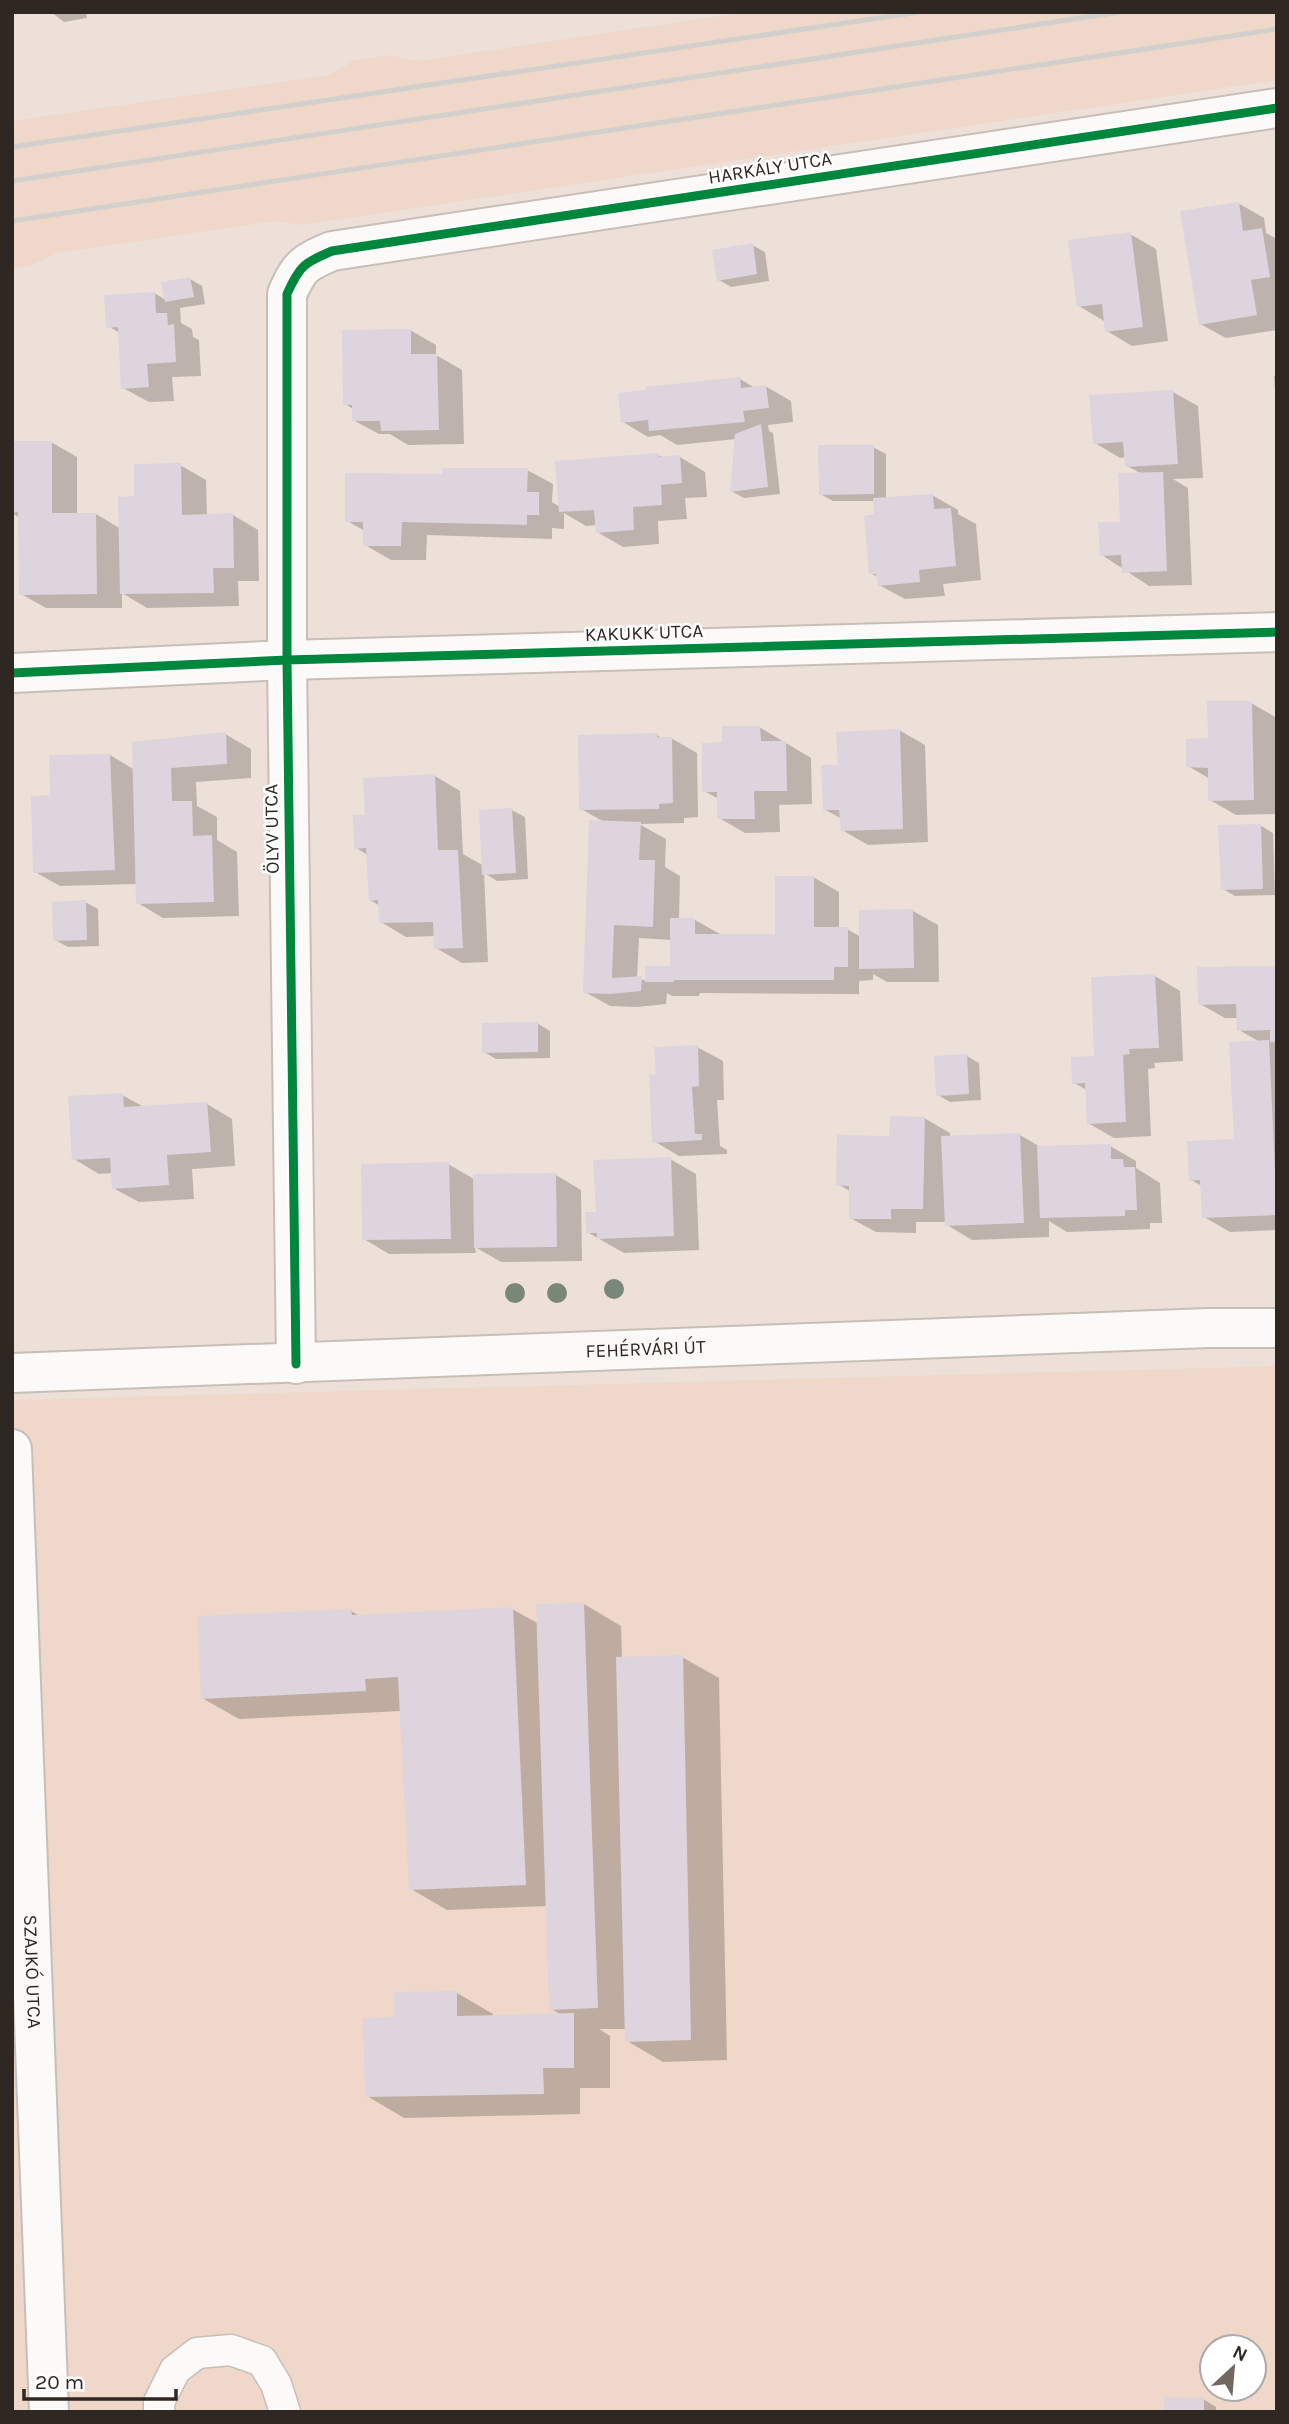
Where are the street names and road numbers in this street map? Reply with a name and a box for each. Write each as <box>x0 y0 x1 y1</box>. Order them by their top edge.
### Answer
street label: HARKÁLY UTCA <box>707 146 833 189</box>
street label: KAKUKK UTCA <box>584 620 704 646</box>
street label: ÖLYV UTCA <box>260 784 284 874</box>
street label: FEHÉRVÁRI ÚT <box>585 1335 706 1362</box>
street label: SZAJKÓ UTCA <box>19 1914 45 2029</box>

